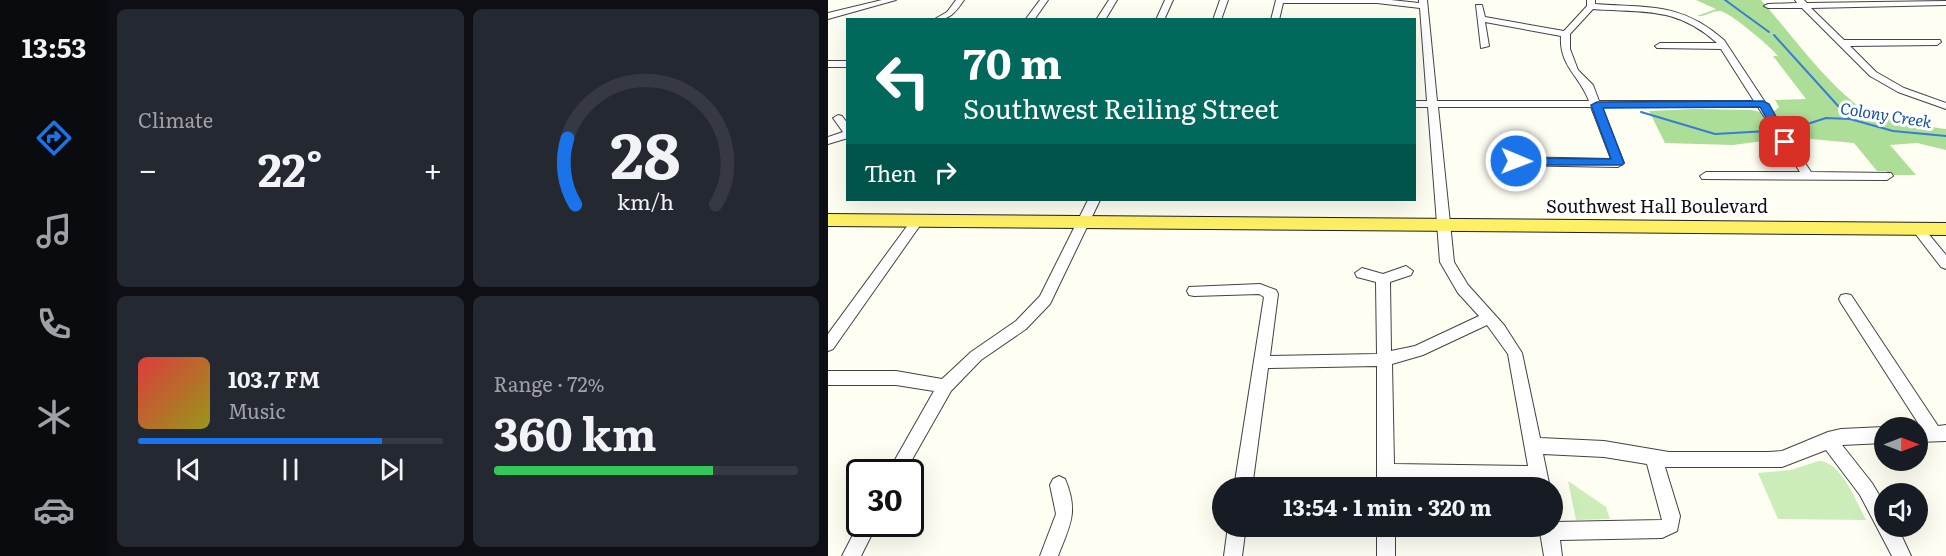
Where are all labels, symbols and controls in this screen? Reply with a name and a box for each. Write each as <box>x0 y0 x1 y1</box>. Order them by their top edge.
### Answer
text: 13:53 <box>22 26 86 66</box>
text: 70 m <box>963 30 1062 92</box>
icon: left <box>864 42 942 120</box>
text: Southwest Reiling Street <box>963 87 1279 127</box>
water label: Colony Creek <box>1839 95 1934 133</box>
text: Climate <box>138 104 213 134</box>
text: 28 <box>611 106 681 198</box>
pin <box>1759 116 1810 167</box>
icon: directions <box>33 117 75 159</box>
icon: arrive <box>1768 125 1801 158</box>
position arrow <box>1484 129 1548 193</box>
text: 22° <box>258 134 323 201</box>
text: − <box>138 143 157 192</box>
text: + <box>423 143 442 192</box>
text: Then <box>864 156 917 189</box>
icon: right <box>929 156 962 189</box>
text: km/h <box>617 185 674 217</box>
street label: Southwest Hall Boulevard <box>1546 192 1768 219</box>
icon: music <box>33 210 75 252</box>
icon: phone <box>33 303 75 345</box>
text: 103.7 FM <box>228 362 320 395</box>
text: Range · 72% <box>494 368 605 398</box>
text: Music <box>228 395 285 425</box>
icon: climate <box>33 396 75 438</box>
text: 360 km <box>494 398 657 465</box>
north arrow <box>1874 417 1928 471</box>
map controls <box>1874 417 1928 537</box>
icon: previous <box>172 453 205 486</box>
icon: pause <box>274 453 307 486</box>
icon: next <box>375 453 408 486</box>
speed limit sign: 30 <box>846 459 924 537</box>
button: sound <box>1874 483 1928 537</box>
icon: car <box>33 489 75 531</box>
text: 13:54 · 1 min · 320 m <box>1283 490 1492 523</box>

